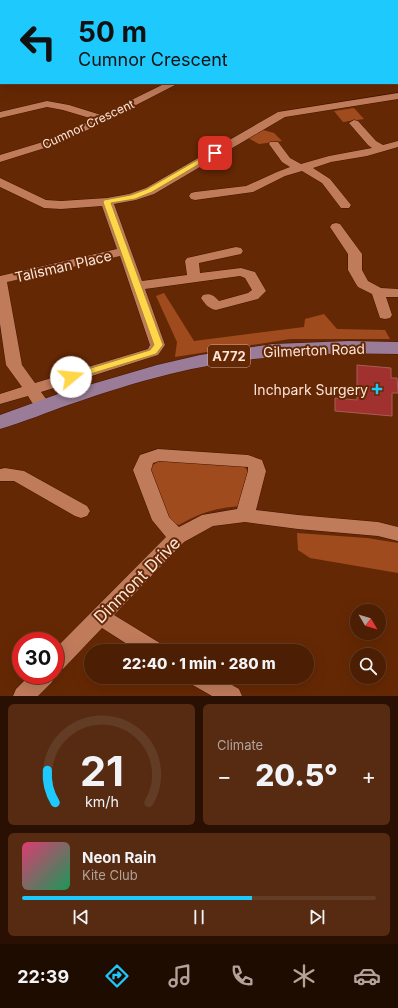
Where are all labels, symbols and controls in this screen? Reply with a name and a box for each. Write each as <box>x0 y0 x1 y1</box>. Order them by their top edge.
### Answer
text: 50 m <box>78 15 147 49</box>
icon: left <box>12 16 64 68</box>
text: Cumnor Crescent <box>78 49 228 70</box>
street label: Cumnor Crescent <box>40 96 136 152</box>
pin <box>198 136 232 170</box>
icon: arrive <box>204 142 226 164</box>
street label: Talisman Place <box>13 247 113 285</box>
street label: Gilmerton Road <box>263 340 365 360</box>
road number: A772 <box>208 345 250 367</box>
position arrow <box>50 356 92 398</box>
place label: Inchpark Surgery <box>254 381 368 398</box>
marker: Inchpark Surgery <box>371 383 383 395</box>
street label: Dinmont Drive <box>90 533 184 627</box>
north arrow <box>350 604 386 640</box>
map controls <box>350 604 386 684</box>
speed limit sign: 30 <box>12 632 64 684</box>
button: search <box>350 648 386 684</box>
text: 22:40 · 1 min · 280 m <box>122 654 276 673</box>
text: Climate <box>217 737 263 753</box>
text: 21 <box>79 745 124 795</box>
text: 20.5° <box>255 757 338 793</box>
text: − <box>217 763 232 789</box>
text: + <box>361 763 376 789</box>
text: km/h <box>85 792 118 809</box>
text: Neon Rain <box>82 848 156 867</box>
text: Kite Club <box>82 867 138 883</box>
icon: previous <box>70 906 92 928</box>
icon: pause <box>188 906 210 928</box>
icon: next <box>306 906 328 928</box>
icon: directions <box>103 962 131 990</box>
icon: music <box>166 962 194 990</box>
icon: phone <box>228 962 256 990</box>
icon: climate <box>290 962 318 990</box>
icon: car <box>353 962 381 990</box>
text: 22:39 <box>17 966 69 987</box>

